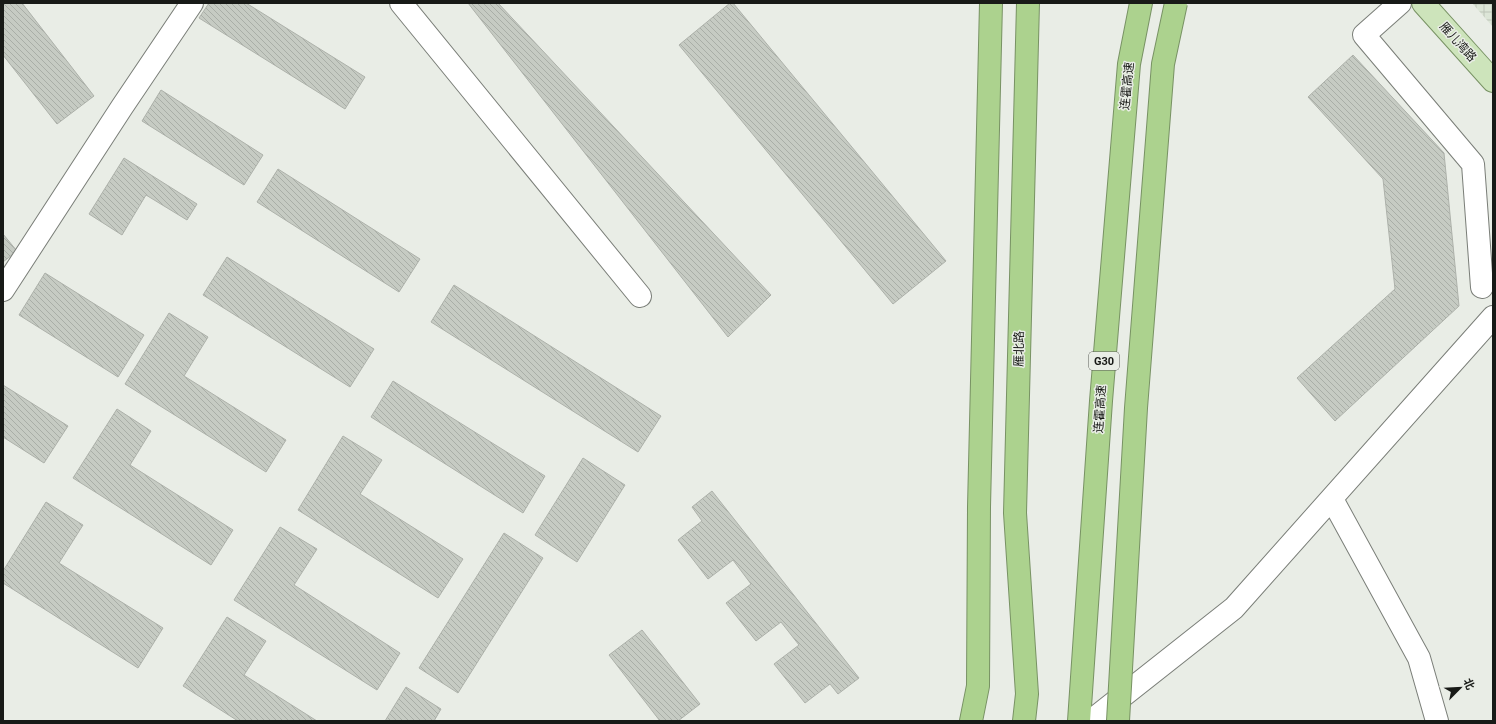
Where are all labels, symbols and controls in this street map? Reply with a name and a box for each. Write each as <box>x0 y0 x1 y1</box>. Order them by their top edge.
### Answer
street label: 雁儿湾路 <box>1437 19 1479 65</box>
street label: 连霍高速 <box>1118 61 1136 111</box>
street label: 雁北路 <box>1012 331 1026 367</box>
road number: G30 <box>1089 352 1119 370</box>
street label: 连霍高速 <box>1091 385 1109 433</box>
north arrow <box>1440 668 1480 708</box>
text: 北 <box>1461 676 1477 692</box>

